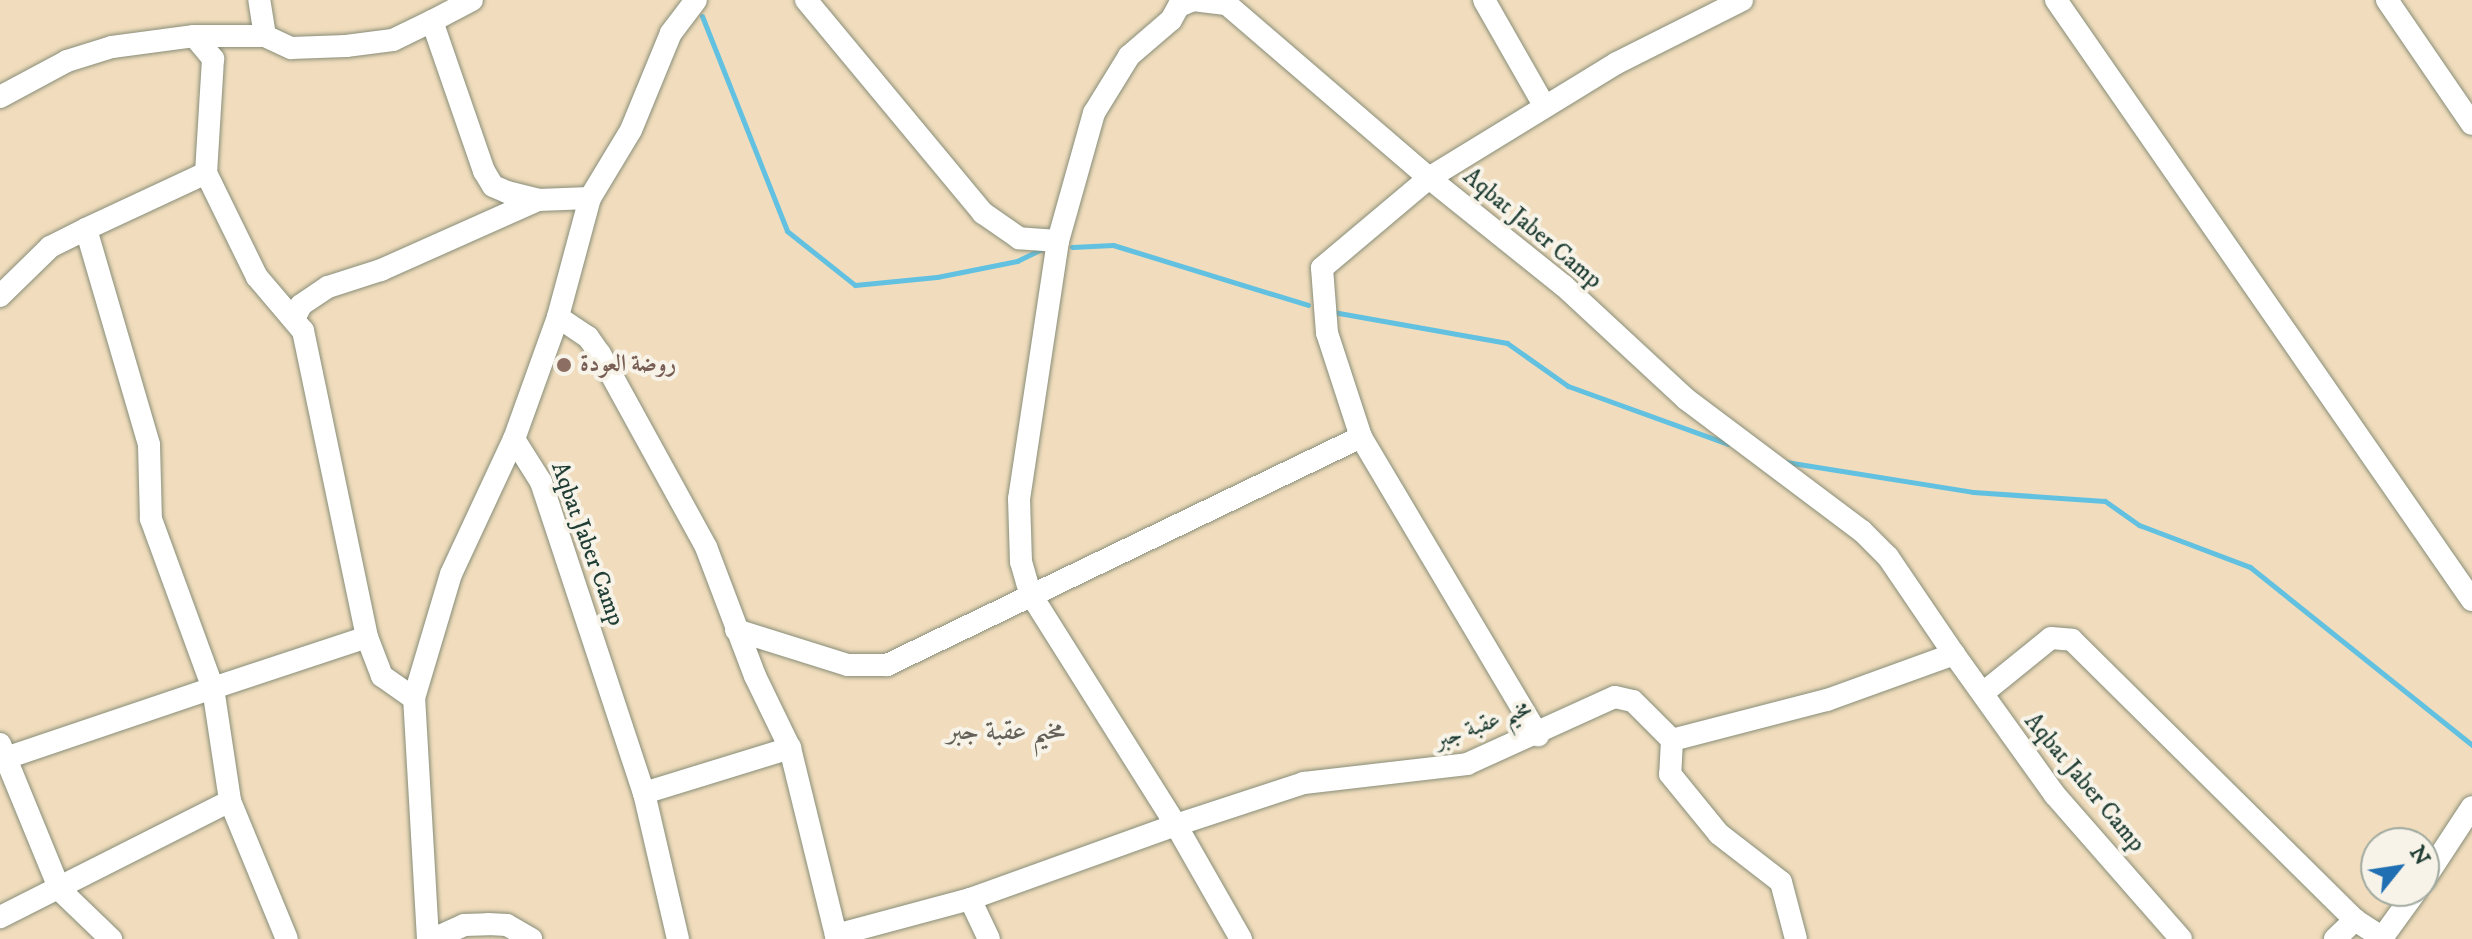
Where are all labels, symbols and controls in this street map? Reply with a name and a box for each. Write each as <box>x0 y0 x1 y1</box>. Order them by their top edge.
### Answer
street label: Aqbat Jaber Camp <box>1457 163 1607 295</box>
place label: روضة العودة <box>580 351 676 379</box>
marker: روضة العودة <box>555 356 573 374</box>
street label: Aqbat Jaber Camp <box>544 458 630 630</box>
street label: مخيم عقبة جبر <box>1430 694 1536 756</box>
street label: Aqbat Jaber Camp <box>2018 708 2150 858</box>
district label: مخيم عقبة جبر <box>947 714 1065 748</box>
north arrow <box>2360 827 2440 907</box>
text: N <box>2403 841 2436 870</box>

